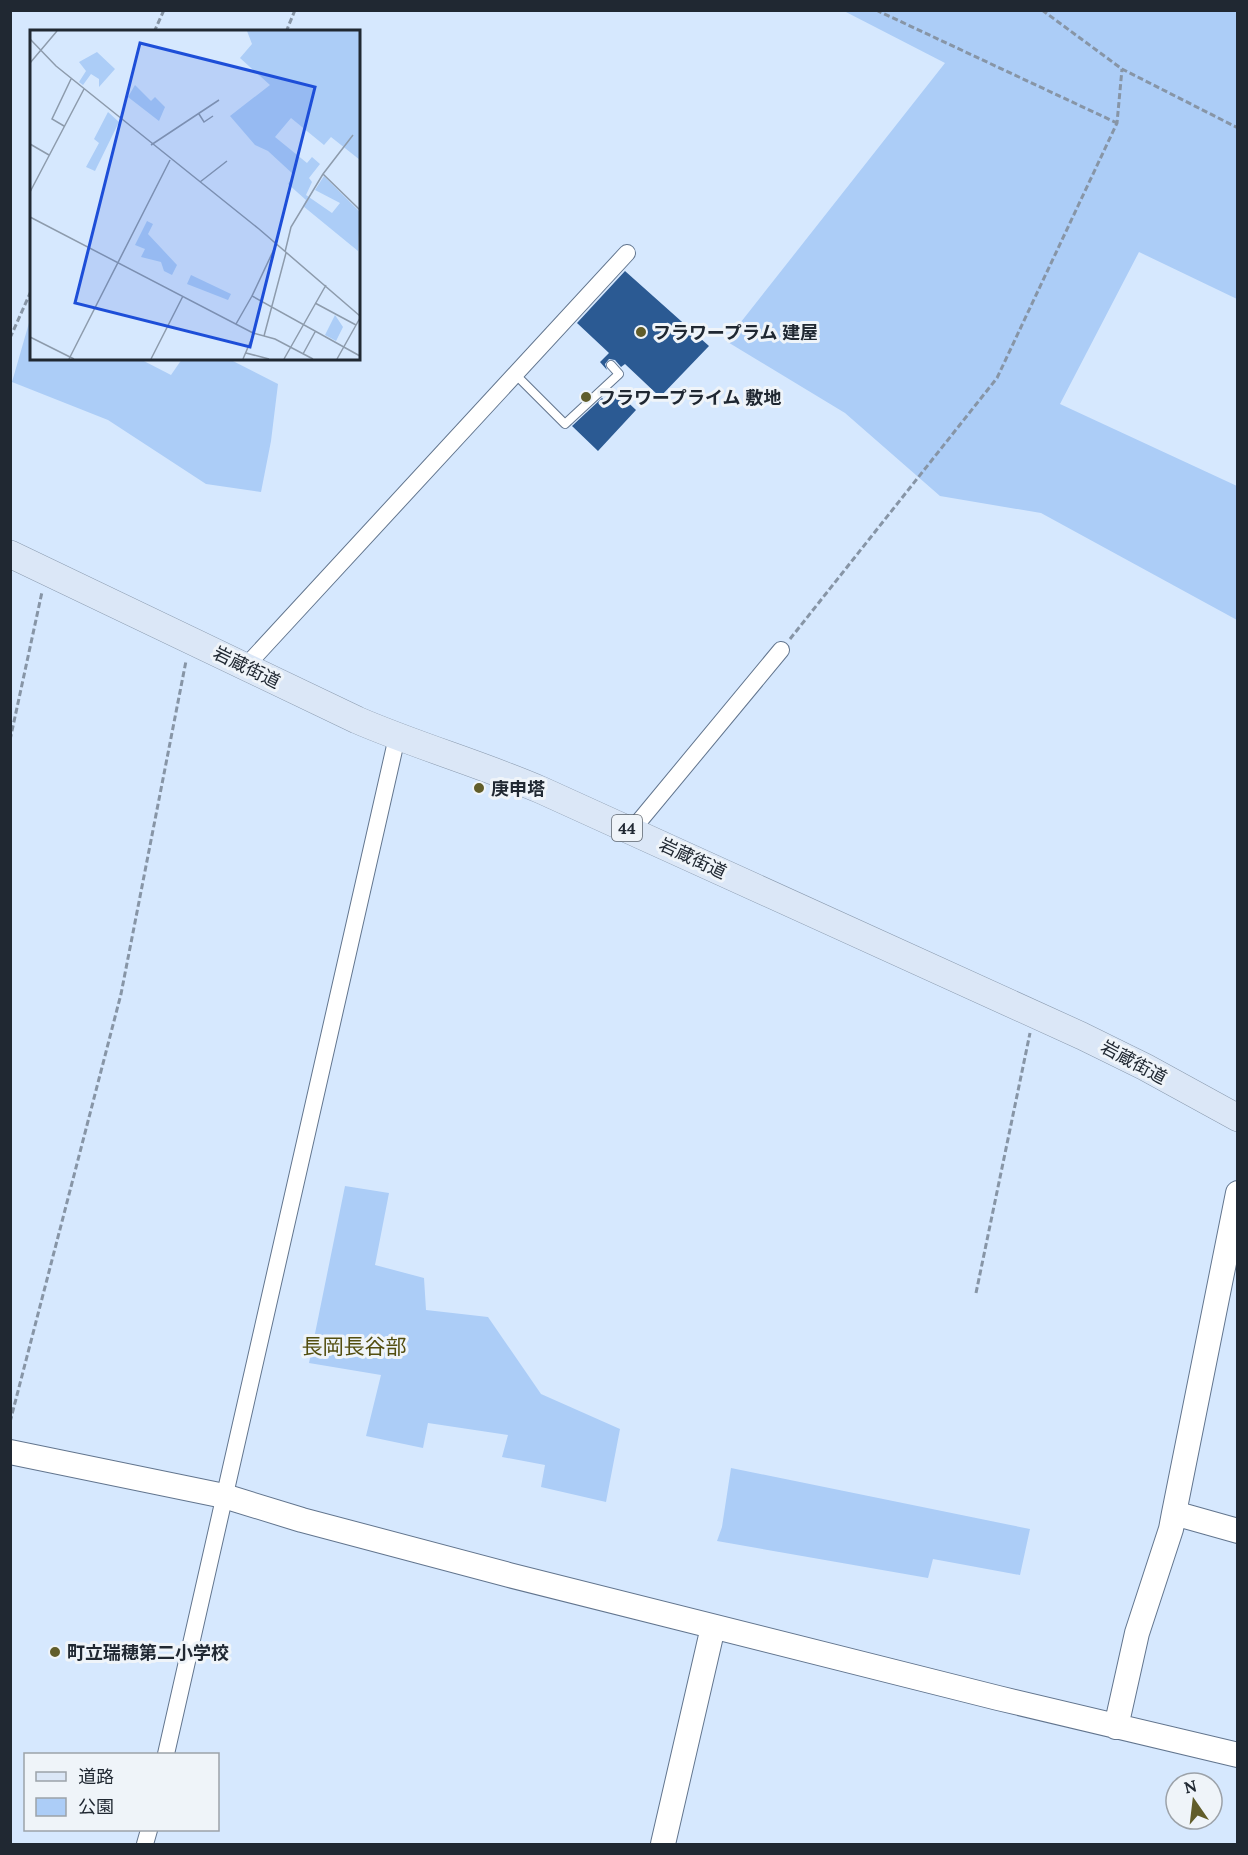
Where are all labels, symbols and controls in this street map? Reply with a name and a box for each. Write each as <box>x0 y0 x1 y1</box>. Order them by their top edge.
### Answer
inset map <box>30 30 360 360</box>
place label: フラワープラム 建屋 <box>653 321 818 344</box>
marker: フラワープラム 建屋 <box>634 325 648 339</box>
place label: フラワープライム 敷地 <box>598 386 781 409</box>
marker: フラワープライム 敷地 <box>579 390 593 404</box>
street label: 岩蔵街道 <box>210 641 284 693</box>
place label: 庚申塔 <box>491 777 545 800</box>
marker: 庚申塔 <box>472 781 486 795</box>
road number: 44 <box>612 815 642 841</box>
street label: 岩蔵街道 <box>656 832 730 884</box>
street label: 岩蔵街道 <box>1097 1035 1171 1089</box>
district label: 長岡長谷部 <box>302 1333 407 1360</box>
place label: 町立瑞穂第二小学校 <box>67 1641 229 1664</box>
marker: 町立瑞穂第二小学校 <box>48 1645 62 1659</box>
legend <box>24 1753 219 1831</box>
text: 道路 <box>78 1765 114 1788</box>
north arrow <box>1164 1771 1224 1831</box>
text: N <box>1182 1775 1199 1798</box>
text: 公園 <box>78 1795 114 1818</box>

